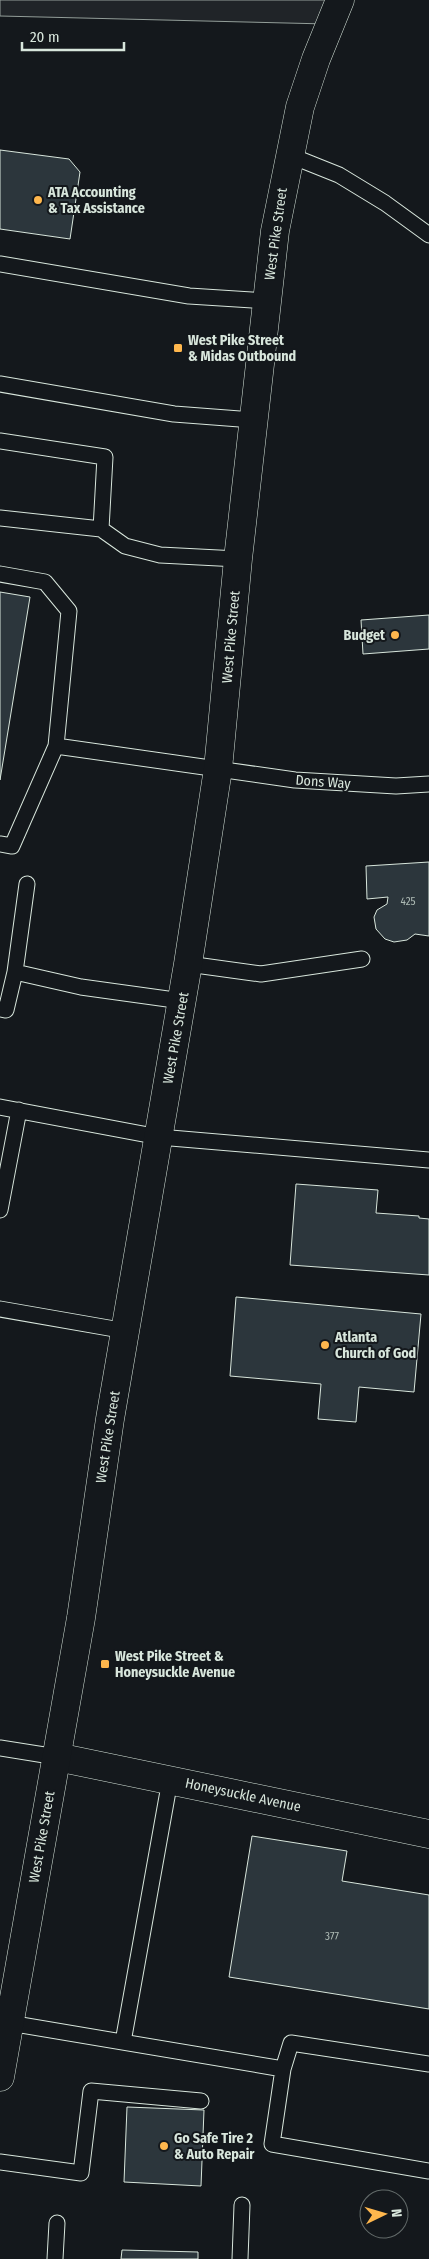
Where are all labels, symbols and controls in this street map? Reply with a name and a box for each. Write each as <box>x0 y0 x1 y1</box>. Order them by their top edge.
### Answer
scale bar <box>22 20 125 52</box>
text: 20 m <box>30 28 60 46</box>
place label: ATA Accounting & Tax Assistance <box>47 184 145 217</box>
street label: West Pike Street <box>261 186 291 281</box>
marker: ATA Accounting & Tax Assistance <box>32 194 44 206</box>
place label: West Pike Street & Midas Outbound <box>188 332 296 365</box>
marker: West Pike Street & Midas Outbound <box>172 342 184 354</box>
street label: West Pike Street <box>218 590 244 684</box>
place label: Budget <box>344 627 386 644</box>
marker: Budget <box>389 629 401 641</box>
street label: Dons Way <box>295 772 352 792</box>
house number: 425 <box>400 895 416 908</box>
street label: West Pike Street <box>160 990 193 1085</box>
place label: Atlanta Church of God <box>334 1329 416 1362</box>
marker: Atlanta Church of God <box>319 1339 331 1351</box>
street label: West Pike Street <box>92 1389 124 1484</box>
place label: West Pike Street & Honeysuckle Avenue <box>115 1648 235 1681</box>
marker: West Pike Street & Honeysuckle Avenue <box>99 1658 111 1670</box>
street label: Honeysuckle Avenue <box>184 1774 303 1816</box>
street label: West Pike Street <box>26 1789 59 1884</box>
house number: 377 <box>325 1930 339 1943</box>
place label: Go Safe Tire 2 & Auto Repair <box>174 2130 255 2163</box>
marker: Go Safe Tire 2 & Auto Repair <box>158 2140 170 2152</box>
north arrow <box>359 2189 409 2239</box>
text: N <box>388 2208 405 2218</box>

